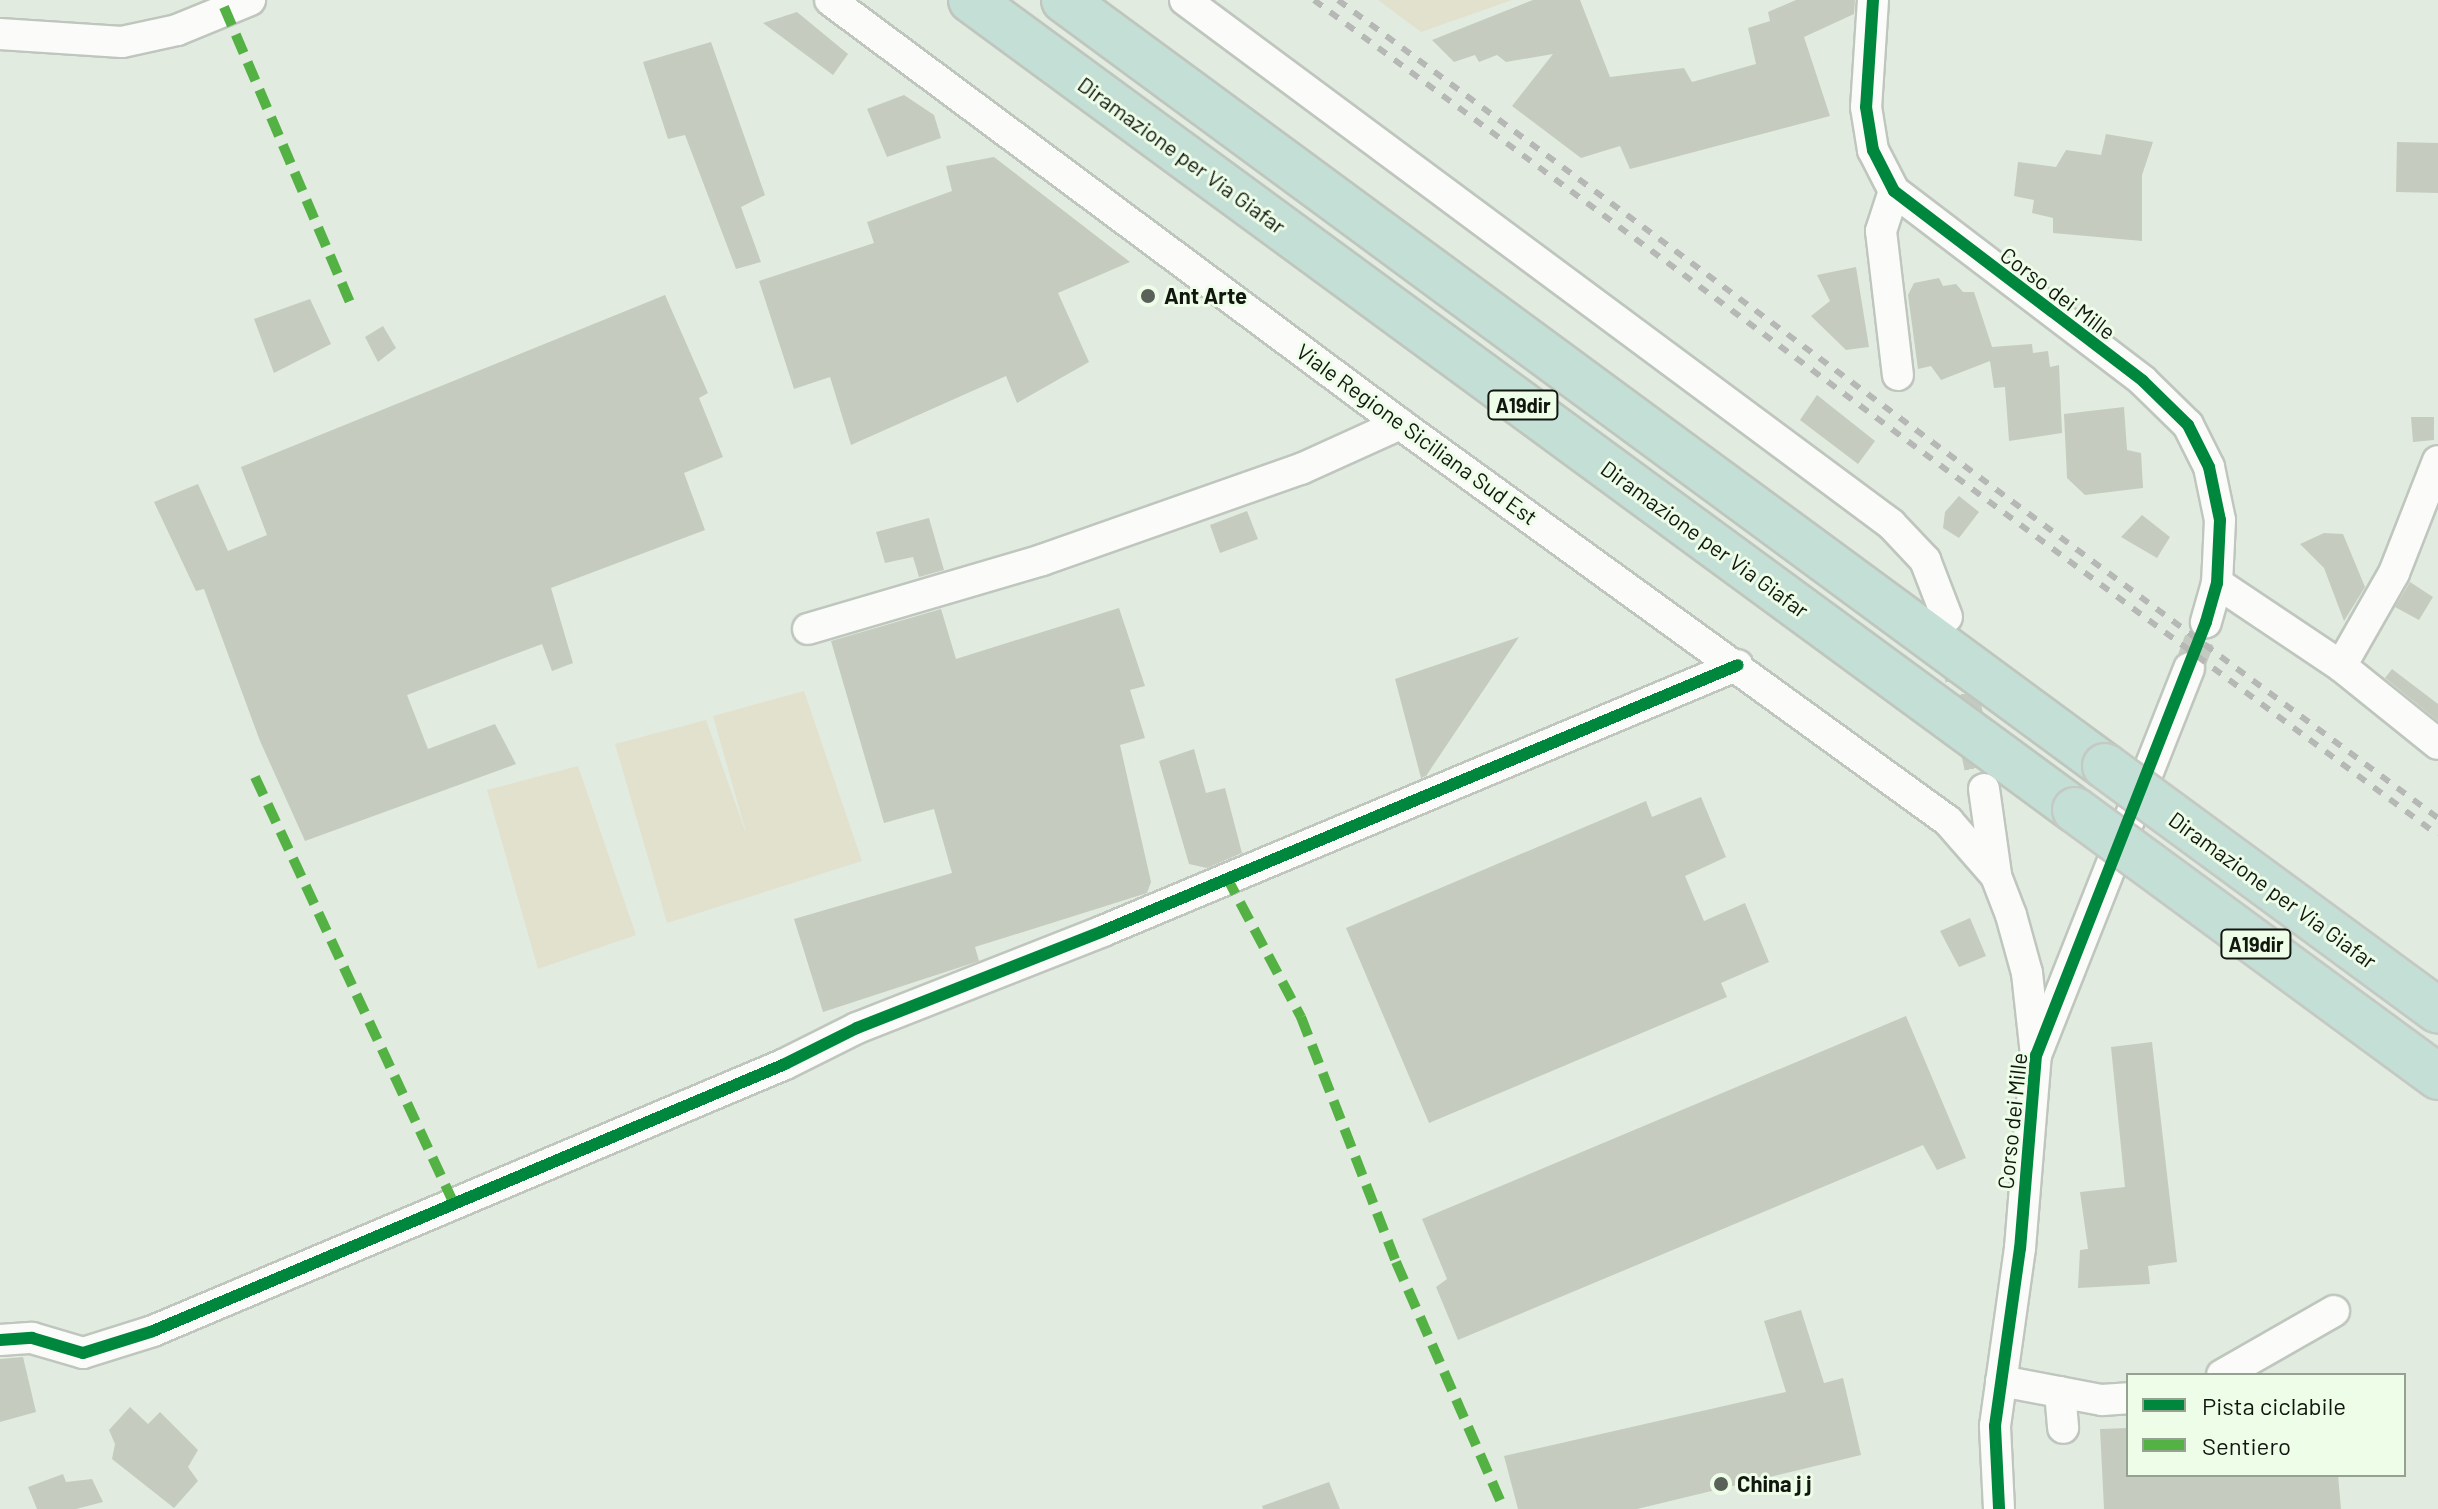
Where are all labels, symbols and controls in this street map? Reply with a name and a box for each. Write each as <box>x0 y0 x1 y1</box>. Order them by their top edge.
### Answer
street label: Diramazione per Via Giafar <box>1073 71 1291 239</box>
street label: Corso dei Mille <box>1995 241 2121 345</box>
place label: Ant Arte <box>1164 283 1247 309</box>
marker: Ant Arte <box>1139 287 1157 305</box>
street label: Viale Regione Siciliana Sud Est <box>1291 338 1543 530</box>
road number: A19dir <box>1487 389 1559 421</box>
street label: Diramazione per Via Giafar <box>1596 455 1814 623</box>
street label: Diramazione per Via Giafar <box>2164 806 2382 974</box>
road number: A19dir <box>2220 928 2292 960</box>
street label: Corso dei Mille <box>1992 1051 2032 1191</box>
legend <box>2126 1373 2406 1477</box>
text: Pista ciclabile <box>2202 1391 2346 1420</box>
text: Sentiero <box>2202 1431 2291 1460</box>
place label: China j j <box>1737 1471 1812 1497</box>
marker: China j j <box>1712 1475 1730 1493</box>

